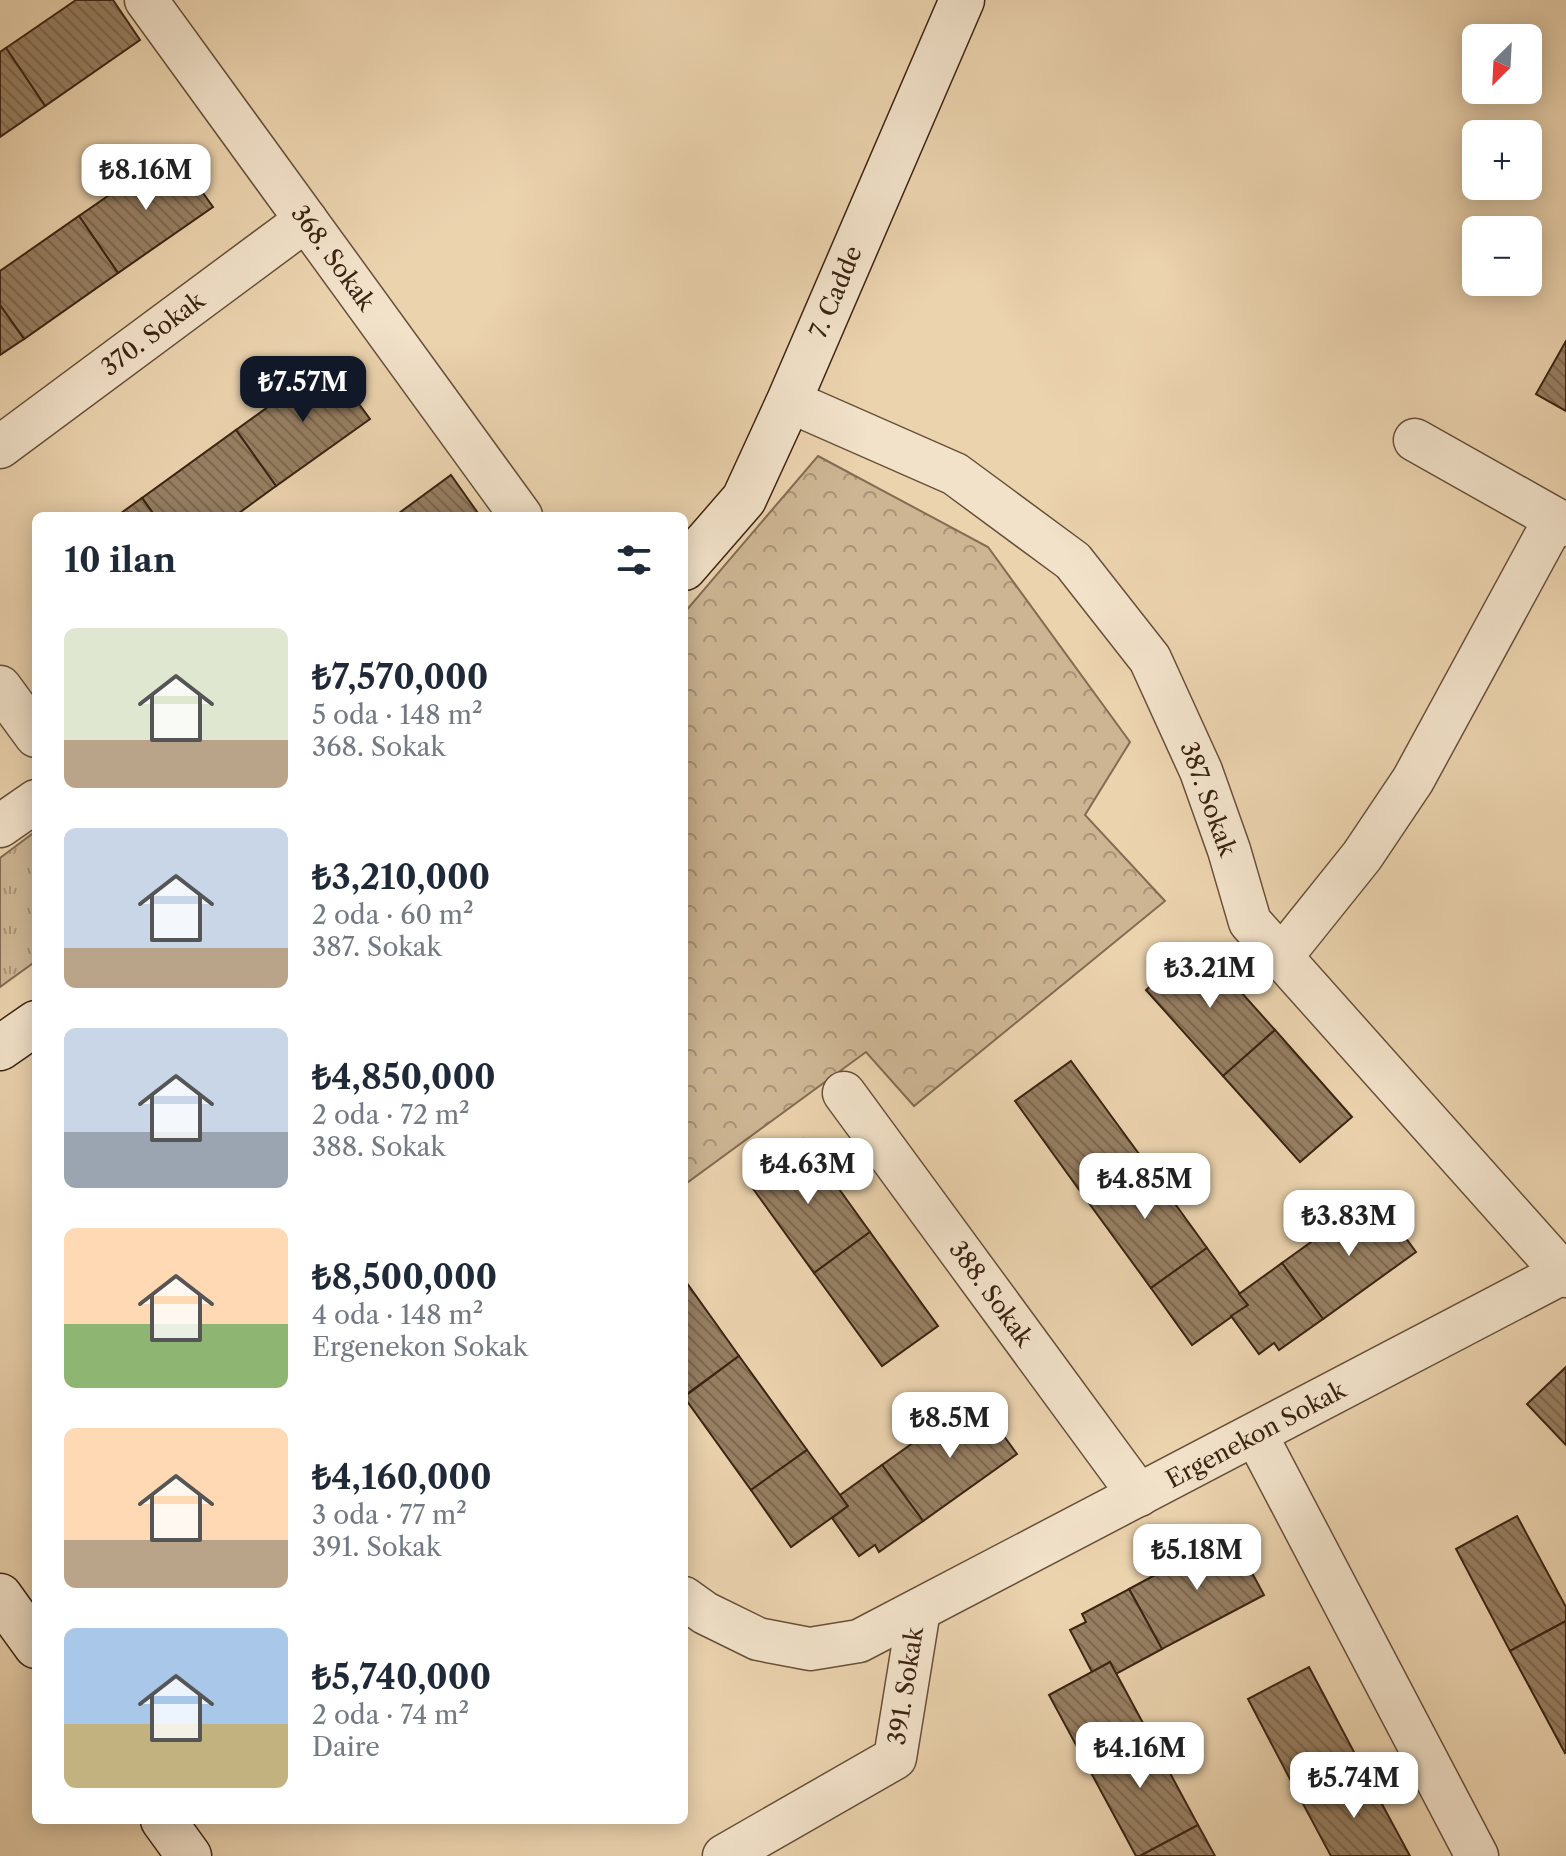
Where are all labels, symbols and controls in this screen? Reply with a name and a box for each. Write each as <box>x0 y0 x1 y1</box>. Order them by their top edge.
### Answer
north arrow <box>1462 24 1542 104</box>
map controls <box>1462 24 1542 296</box>
button: + <box>1462 120 1542 200</box>
pin: ₺8.16M <box>81 144 211 212</box>
text: ₺8.16M <box>100 154 192 186</box>
street label: 368. Sokak <box>285 199 382 317</box>
button: − <box>1462 216 1542 296</box>
street label: 7. Cadde <box>803 241 868 342</box>
street label: 370. Sokak <box>95 285 211 382</box>
pin: ₺7.57M <box>238 356 368 424</box>
text: ₺7.57M <box>258 366 348 398</box>
icon: filters <box>612 538 656 582</box>
text: 10 ilan <box>64 539 176 581</box>
text: ₺7,570,000 <box>312 656 488 698</box>
icon: home <box>128 660 224 756</box>
text: 5 oda · 148 m² <box>312 699 483 731</box>
text: 368. Sokak <box>312 731 445 763</box>
street label: 387. Sokak <box>1174 738 1243 861</box>
text: ₺3,210,000 <box>312 856 490 898</box>
icon: home <box>128 860 224 956</box>
text: 2 oda · 60 m² <box>312 899 474 931</box>
text: 387. Sokak <box>312 931 442 963</box>
pin: ₺3.21M <box>1145 942 1275 1010</box>
text: ₺3.21M <box>1164 952 1256 984</box>
text: ₺4,850,000 <box>312 1056 496 1098</box>
icon: home <box>128 1060 224 1156</box>
text: 2 oda · 72 m² <box>312 1099 470 1131</box>
text: 388. Sokak <box>312 1131 446 1163</box>
pin: ₺4.63M <box>743 1138 873 1206</box>
text: ₺4.63M <box>760 1148 856 1180</box>
pin: ₺4.85M <box>1080 1153 1210 1221</box>
text: ₺4.85M <box>1097 1163 1193 1195</box>
pin: ₺3.83M <box>1284 1190 1414 1258</box>
text: ₺3.83M <box>1301 1200 1397 1232</box>
street label: 388. Sokak <box>943 1235 1040 1353</box>
text: ₺8,500,000 <box>312 1256 497 1298</box>
icon: home <box>128 1260 224 1356</box>
text: 4 oda · 148 m² <box>312 1299 483 1331</box>
text: Ergenekon Sokak <box>312 1331 528 1363</box>
street label: Ergenekon Sokak <box>1161 1374 1351 1494</box>
pin: ₺8.5M <box>894 1392 1006 1460</box>
text: ₺8.5M <box>910 1402 990 1434</box>
text: ₺4,160,000 <box>312 1456 492 1498</box>
icon: home <box>128 1460 224 1556</box>
text: 3 oda · 77 m² <box>312 1499 467 1531</box>
pin: ₺5.18M <box>1132 1524 1262 1592</box>
text: 391. Sokak <box>312 1531 441 1563</box>
text: ₺5.18M <box>1151 1534 1243 1566</box>
street label: 391. Sokak <box>882 1624 929 1747</box>
text: ₺5,740,000 <box>312 1656 491 1698</box>
icon: home <box>128 1660 224 1756</box>
text: 2 oda · 74 m² <box>312 1699 469 1731</box>
pin: ₺4.16M <box>1075 1722 1205 1790</box>
text: Daire <box>312 1731 380 1763</box>
text: ₺4.16M <box>1094 1732 1186 1764</box>
pin: ₺5.74M <box>1289 1752 1419 1820</box>
text: ₺5.74M <box>1308 1762 1400 1794</box>

